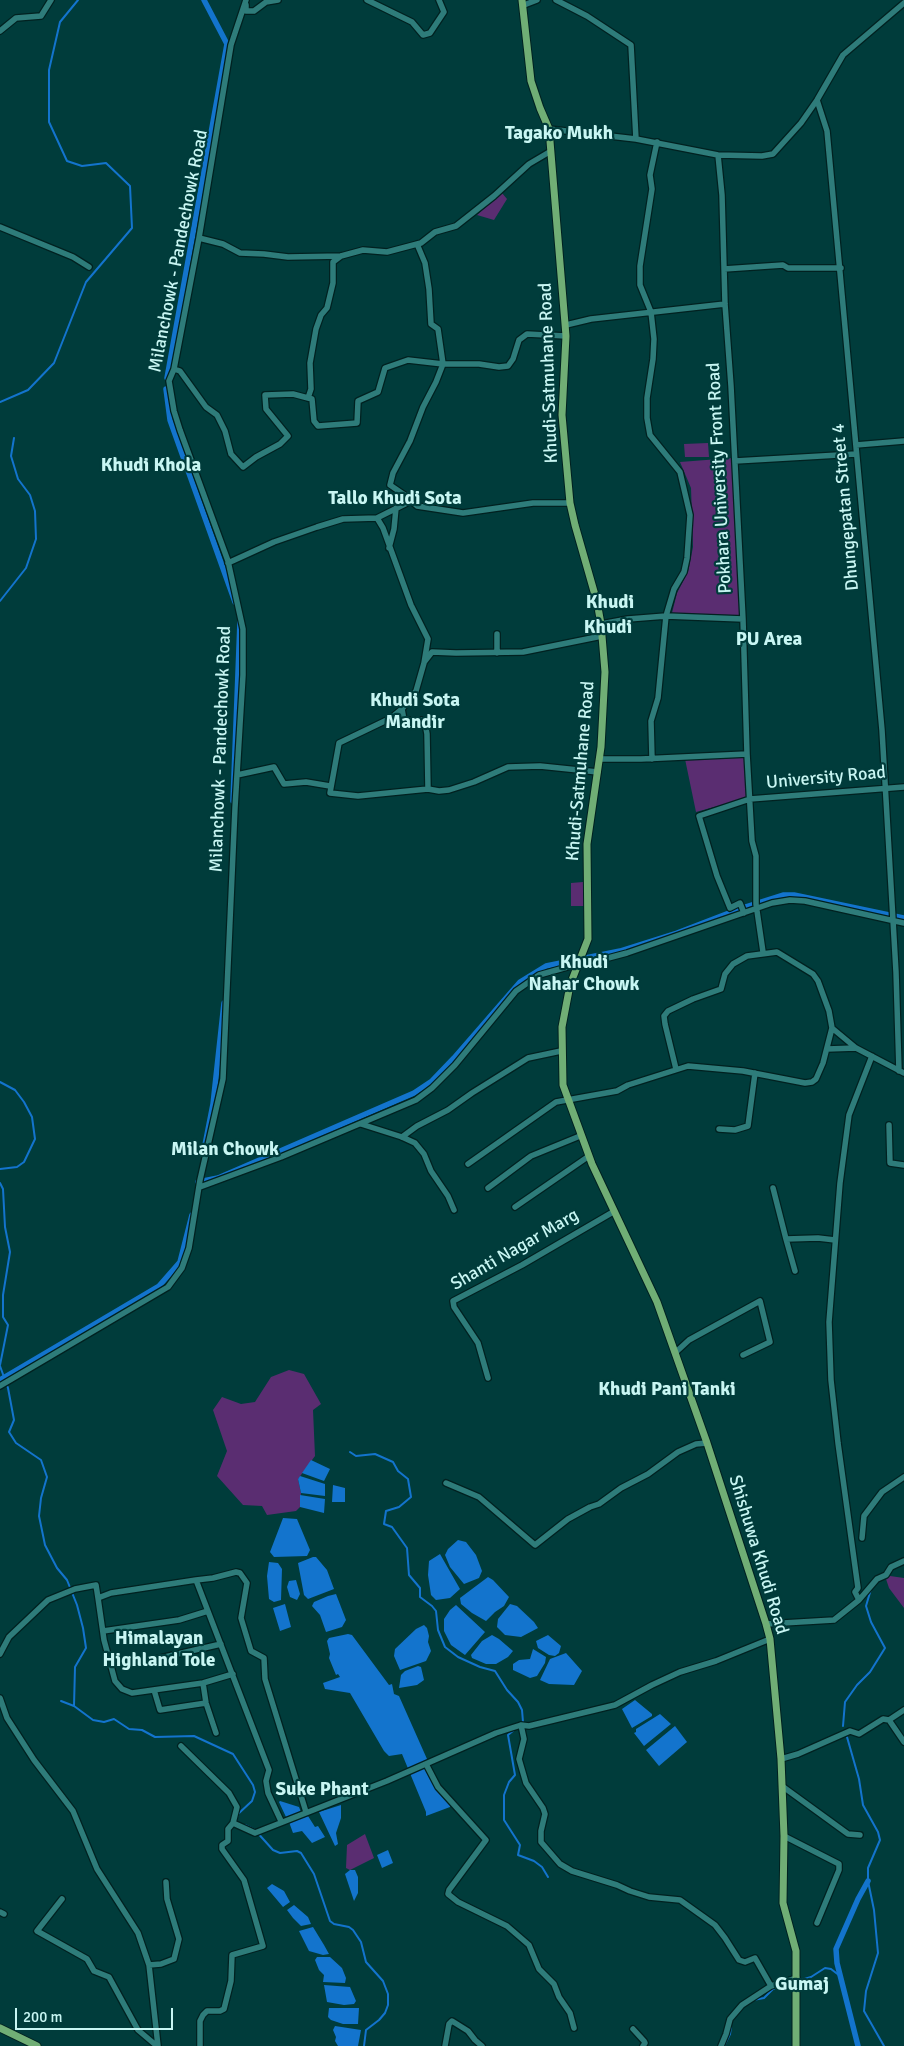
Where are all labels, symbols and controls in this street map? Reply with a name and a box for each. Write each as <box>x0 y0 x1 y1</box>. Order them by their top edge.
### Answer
district label: Tagako Mukh <box>505 123 613 145</box>
street label: Milanchowk - Pandechowk Road <box>145 128 213 374</box>
street label: Khudi-Satmuhane Road <box>535 282 563 464</box>
street label: Pokhara University Front Road <box>703 362 737 594</box>
street label: Dhungepatan Street 4 <box>828 422 864 592</box>
district label: Khudi Khola <box>101 455 201 477</box>
district label: Tallo Khudi Sota <box>328 488 462 510</box>
district label: Khudi <box>586 592 634 614</box>
district label: Khudi <box>584 617 632 639</box>
street label: Milanchowk - Pandechowk Road <box>206 625 236 873</box>
district label: PU Area <box>736 629 802 651</box>
street label: Khudi-Satmuhane Road <box>562 680 600 862</box>
district label: Khudi Sota Mandir <box>370 690 460 734</box>
street label: University Road <box>765 762 887 794</box>
district label: Khudi Nahar Chowk <box>529 952 639 996</box>
district label: Milan Chowk <box>171 1139 279 1161</box>
street label: Shanti Nagar Marg <box>447 1205 583 1295</box>
district label: Khudi Pani Tanki <box>598 1379 736 1401</box>
street label: Shishuwa Khudi Road <box>724 1473 792 1637</box>
district label: Himalayan Highland Tole <box>103 1628 215 1672</box>
district label: Suke Phant <box>275 1779 369 1801</box>
district label: Gumaj <box>775 1974 829 1996</box>
scale bar <box>18 1998 175 2030</box>
text: 200 m <box>23 2008 63 2026</box>

